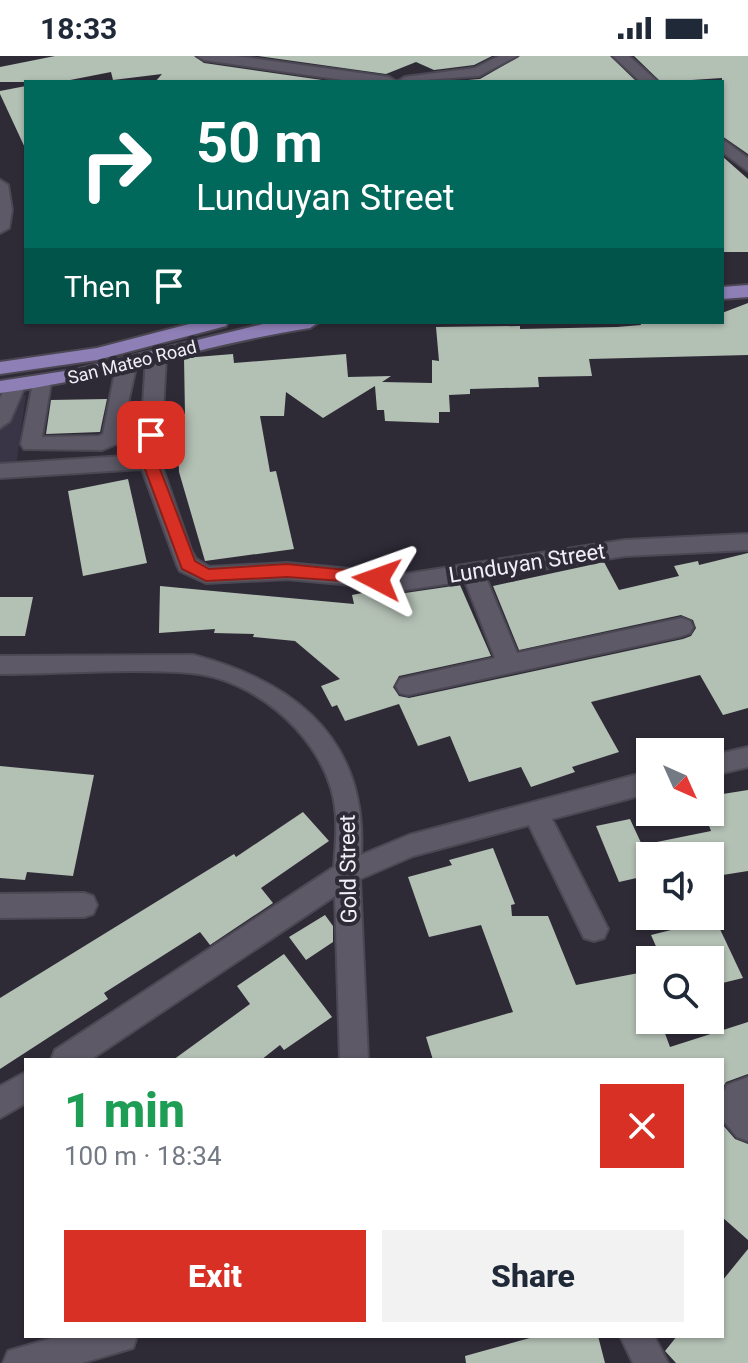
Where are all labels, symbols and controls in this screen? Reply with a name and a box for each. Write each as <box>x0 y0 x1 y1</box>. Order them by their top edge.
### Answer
text: 18:33 <box>40 11 117 46</box>
text: 50 m <box>196 110 323 176</box>
icon: right <box>64 112 168 216</box>
text: Lunduyan Street <box>196 177 455 219</box>
icon: arrive <box>147 264 191 308</box>
text: Then <box>64 269 131 304</box>
street label: San Mateo Road <box>65 336 199 388</box>
pin <box>117 401 185 469</box>
icon: arrive <box>129 413 173 457</box>
position arrow <box>335 537 419 621</box>
street label: Lunduyan Street <box>447 538 607 588</box>
north arrow <box>636 738 724 826</box>
map controls <box>636 738 724 1034</box>
street label: Gold Street <box>335 814 361 924</box>
button: sound <box>636 842 724 930</box>
button: search <box>636 946 724 1034</box>
text: 1 min <box>64 1082 185 1139</box>
button: close <box>600 1084 684 1168</box>
text: 100 m · 18:34 <box>64 1141 222 1171</box>
button: Exit <box>64 1230 366 1322</box>
button: Share <box>382 1230 684 1322</box>

